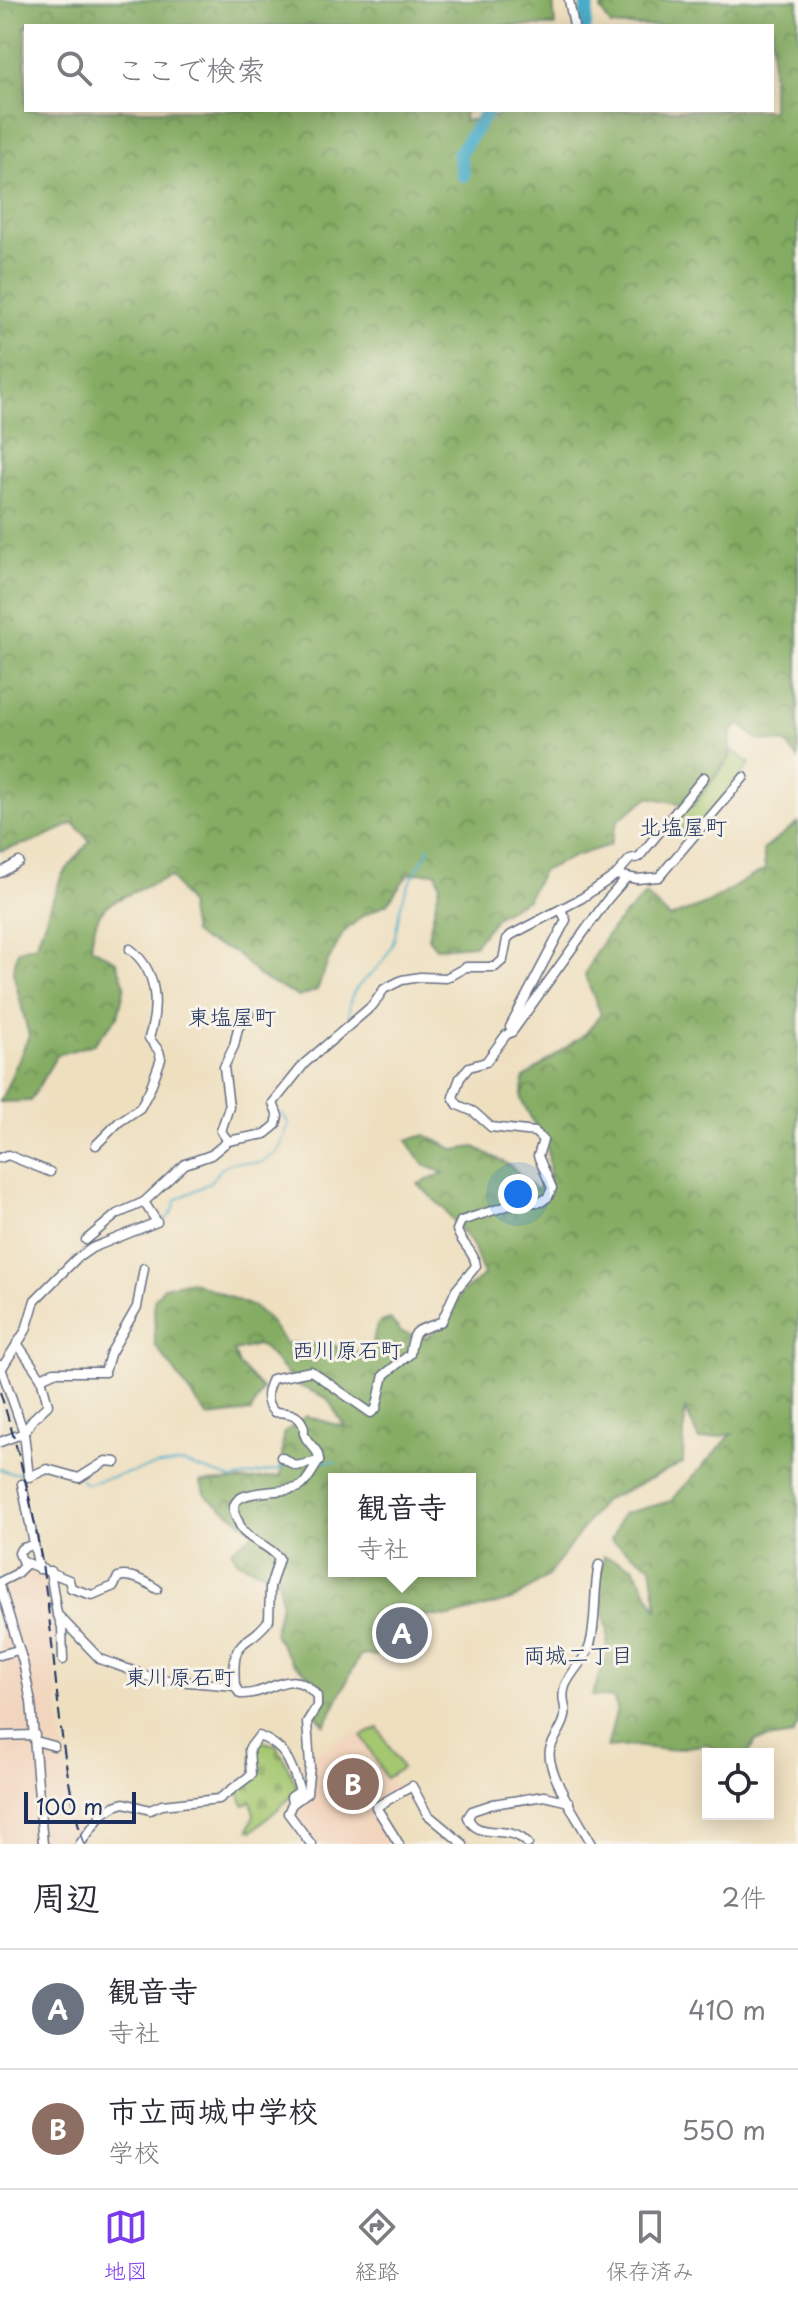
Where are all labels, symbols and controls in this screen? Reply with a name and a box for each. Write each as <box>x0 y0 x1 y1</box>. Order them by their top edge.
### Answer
search box <box>24 24 774 112</box>
icon: search <box>52 46 96 90</box>
text: ここで検索 <box>116 46 266 91</box>
district label: 北塩屋町 <box>639 809 727 842</box>
district label: 東塩屋町 <box>188 999 276 1032</box>
your location <box>498 1174 538 1214</box>
district label: 西川原石町 <box>292 1332 402 1365</box>
popup <box>328 1473 476 1577</box>
text: 観音寺 <box>357 1483 447 1528</box>
text: 寺社 <box>357 1528 409 1567</box>
pin: A <box>376 1603 428 1663</box>
district label: 両城二丁目 <box>523 1637 633 1670</box>
district label: 東川原石町 <box>125 1659 235 1692</box>
map controls <box>702 1748 774 1820</box>
button: locate <box>702 1748 774 1820</box>
pin: B <box>327 1754 379 1814</box>
scale bar <box>24 1788 136 1824</box>
text: 100 m <box>36 1789 103 1822</box>
text: 周辺 <box>32 1870 100 1922</box>
text: 2件 <box>722 1877 766 1916</box>
text: 観音寺 <box>108 1967 198 2012</box>
text: A <box>48 1990 68 2029</box>
text: 410 m <box>688 1990 766 2029</box>
text: 寺社 <box>108 2012 160 2051</box>
text: 市立両城中学校 <box>108 2087 318 2132</box>
text: B <box>49 2110 67 2149</box>
text: 550 m <box>682 2110 766 2149</box>
text: 学校 <box>108 2132 160 2171</box>
tab: 地図 <box>104 2205 148 2286</box>
tab: 経路 <box>355 2205 399 2286</box>
tab: 保存済み <box>606 2205 694 2286</box>

